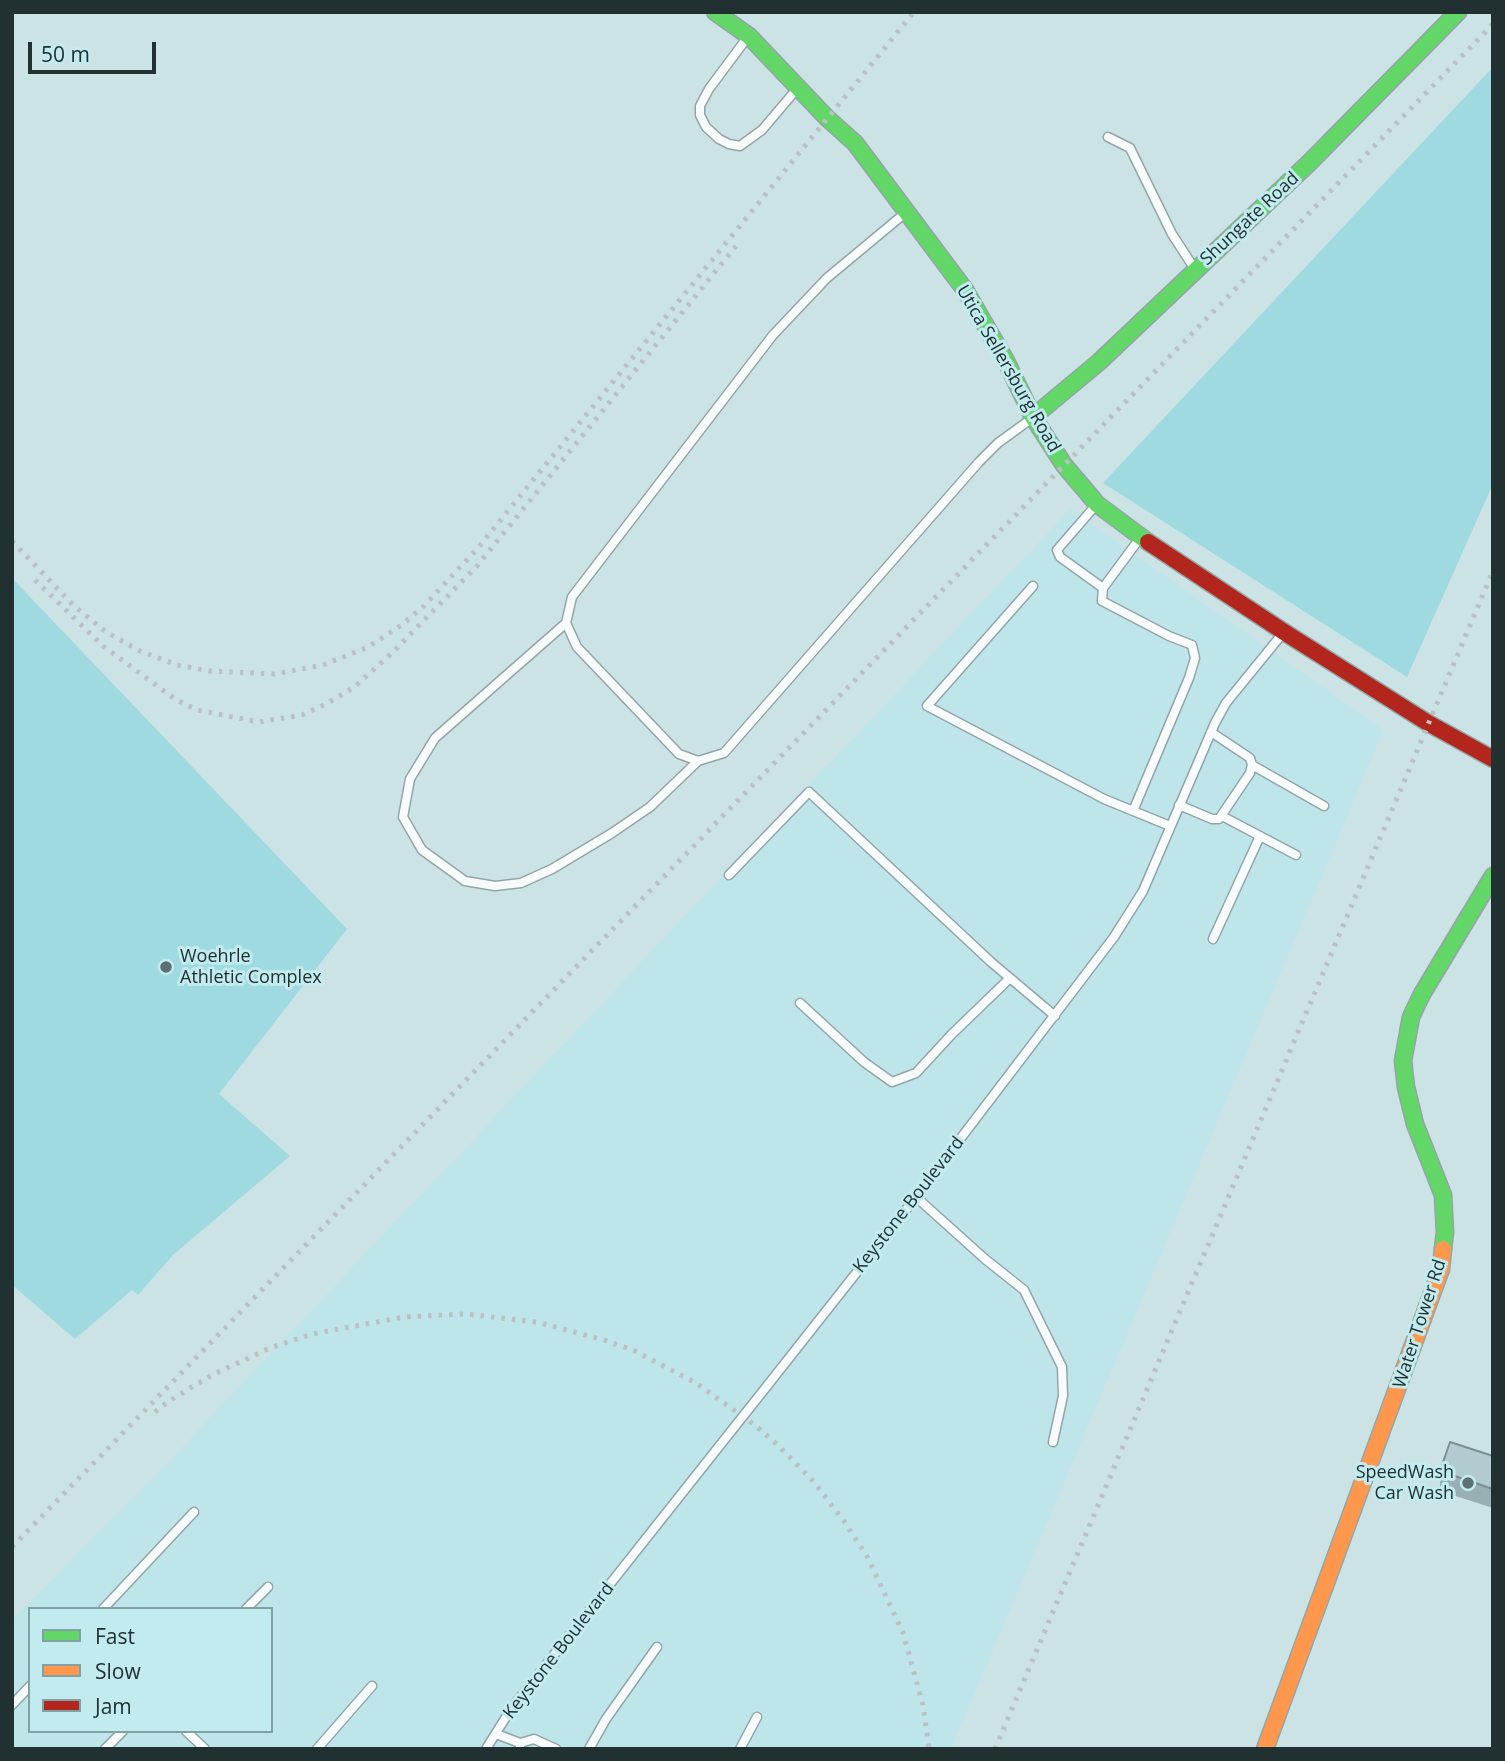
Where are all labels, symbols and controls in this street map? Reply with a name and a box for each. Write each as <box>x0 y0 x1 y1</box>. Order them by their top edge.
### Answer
scale bar <box>32 28 159 72</box>
text: 50 m <box>41 40 90 68</box>
street label: Shungate Road <box>1196 168 1304 270</box>
street label: Utica Sellersburg Road <box>951 282 1065 456</box>
place label: Woehrle Athletic Complex <box>180 946 322 988</box>
marker: Woehrle Athletic Complex <box>158 959 174 975</box>
street label: Keystone Boulevard <box>849 1132 969 1278</box>
street label: Water Tower Rd <box>1389 1257 1451 1391</box>
place label: SpeedWash Car Wash <box>1356 1462 1454 1504</box>
marker: SpeedWash Car Wash <box>1460 1475 1476 1491</box>
street label: Keystone Boulevard <box>499 1578 619 1724</box>
legend <box>28 1607 273 1733</box>
text: Fast <box>95 1622 135 1650</box>
text: Slow <box>95 1657 141 1685</box>
text: Jam <box>95 1692 132 1720</box>

